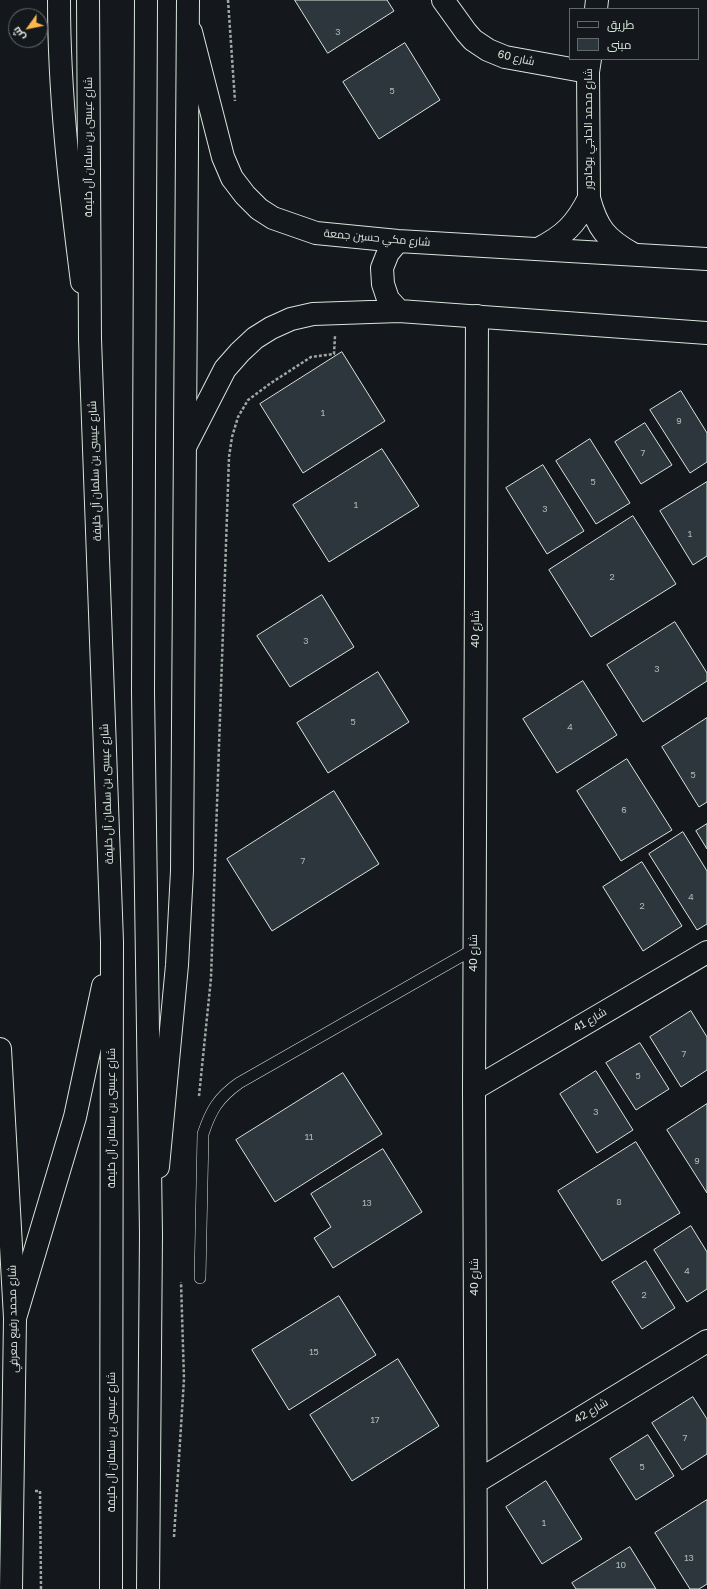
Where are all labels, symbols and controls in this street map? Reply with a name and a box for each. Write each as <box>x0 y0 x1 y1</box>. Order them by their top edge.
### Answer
north arrow <box>8 8 48 48</box>
legend <box>569 8 699 60</box>
text: طريق <box>607 17 634 32</box>
text: ش <box>9 25 28 44</box>
house number: 3 <box>335 27 341 37</box>
text: مبنى <box>607 37 632 52</box>
street label: شارع 60 <box>496 47 536 69</box>
street label: شارع محمد الحاجي بوخادور <box>582 68 596 190</box>
street label: شارع عيسى بن سلمان آل خليفة <box>82 77 96 217</box>
house number: 5 <box>389 86 395 96</box>
street label: شارع مكي حسين جمعة <box>323 227 431 249</box>
street label: شارع عيسى بن سلمان آل خليفة <box>86 401 104 541</box>
house number: 1 <box>321 408 325 418</box>
house number: 9 <box>676 416 682 426</box>
house number: 7 <box>641 448 645 458</box>
house number: 5 <box>590 477 596 487</box>
house number: 1 <box>354 500 358 510</box>
house number: 3 <box>542 504 548 514</box>
house number: 1 <box>688 529 692 539</box>
house number: 2 <box>609 572 615 582</box>
street label: شارع 40 <box>469 610 483 648</box>
house number: 3 <box>303 636 309 646</box>
house number: 3 <box>654 664 660 674</box>
house number: 5 <box>350 717 356 727</box>
house number: 4 <box>567 722 573 732</box>
street label: شارع عيسى بن سلمان آل خليفة <box>98 724 116 864</box>
house number: 5 <box>690 770 696 780</box>
house number: 6 <box>621 805 627 815</box>
house number: 7 <box>301 856 305 866</box>
house number: 4 <box>688 892 694 902</box>
house number: 2 <box>639 901 645 911</box>
street label: شارع 40 <box>467 934 481 972</box>
street label: شارع 41 <box>571 1005 609 1035</box>
street label: شارع عيسى بن سلمان آل خليفة <box>105 1048 119 1188</box>
house number: 7 <box>682 1049 686 1059</box>
house number: 5 <box>635 1071 641 1081</box>
house number: 3 <box>593 1107 599 1117</box>
house number: 11 <box>305 1132 313 1142</box>
house number: 9 <box>694 1156 700 1166</box>
house number: 8 <box>616 1197 622 1207</box>
house number: 13 <box>362 1198 372 1208</box>
street label: شارع 40 <box>468 1258 482 1296</box>
street label: شارع محمد رفيع معرفي <box>5 1265 21 1373</box>
house number: 4 <box>684 1266 690 1276</box>
house number: 2 <box>641 1290 647 1300</box>
house number: 15 <box>309 1347 319 1357</box>
street label: شارع عيسى بن سلمان آل خليفة <box>105 1372 119 1512</box>
street label: شارع 42 <box>572 1396 610 1426</box>
house number: 17 <box>370 1415 380 1425</box>
house number: 7 <box>683 1433 687 1443</box>
house number: 5 <box>639 1462 645 1472</box>
house number: 1 <box>542 1518 546 1528</box>
house number: 13 <box>684 1553 694 1563</box>
house number: 10 <box>616 1560 626 1570</box>

